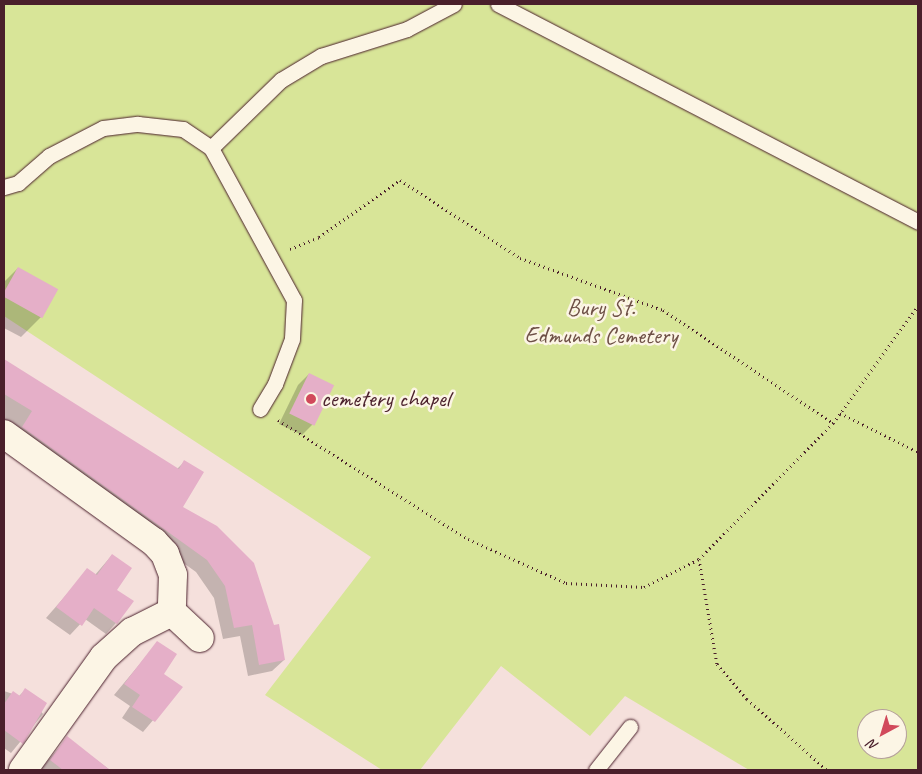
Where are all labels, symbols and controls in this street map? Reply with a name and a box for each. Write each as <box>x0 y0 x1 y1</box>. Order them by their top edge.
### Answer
park label: Bury St. Edmunds Cemetery <box>525 294 677 350</box>
place label: cemetery chapel <box>321 385 449 413</box>
marker: cemetery chapel <box>305 393 317 405</box>
north arrow <box>857 709 907 759</box>
text: N <box>864 736 882 755</box>

